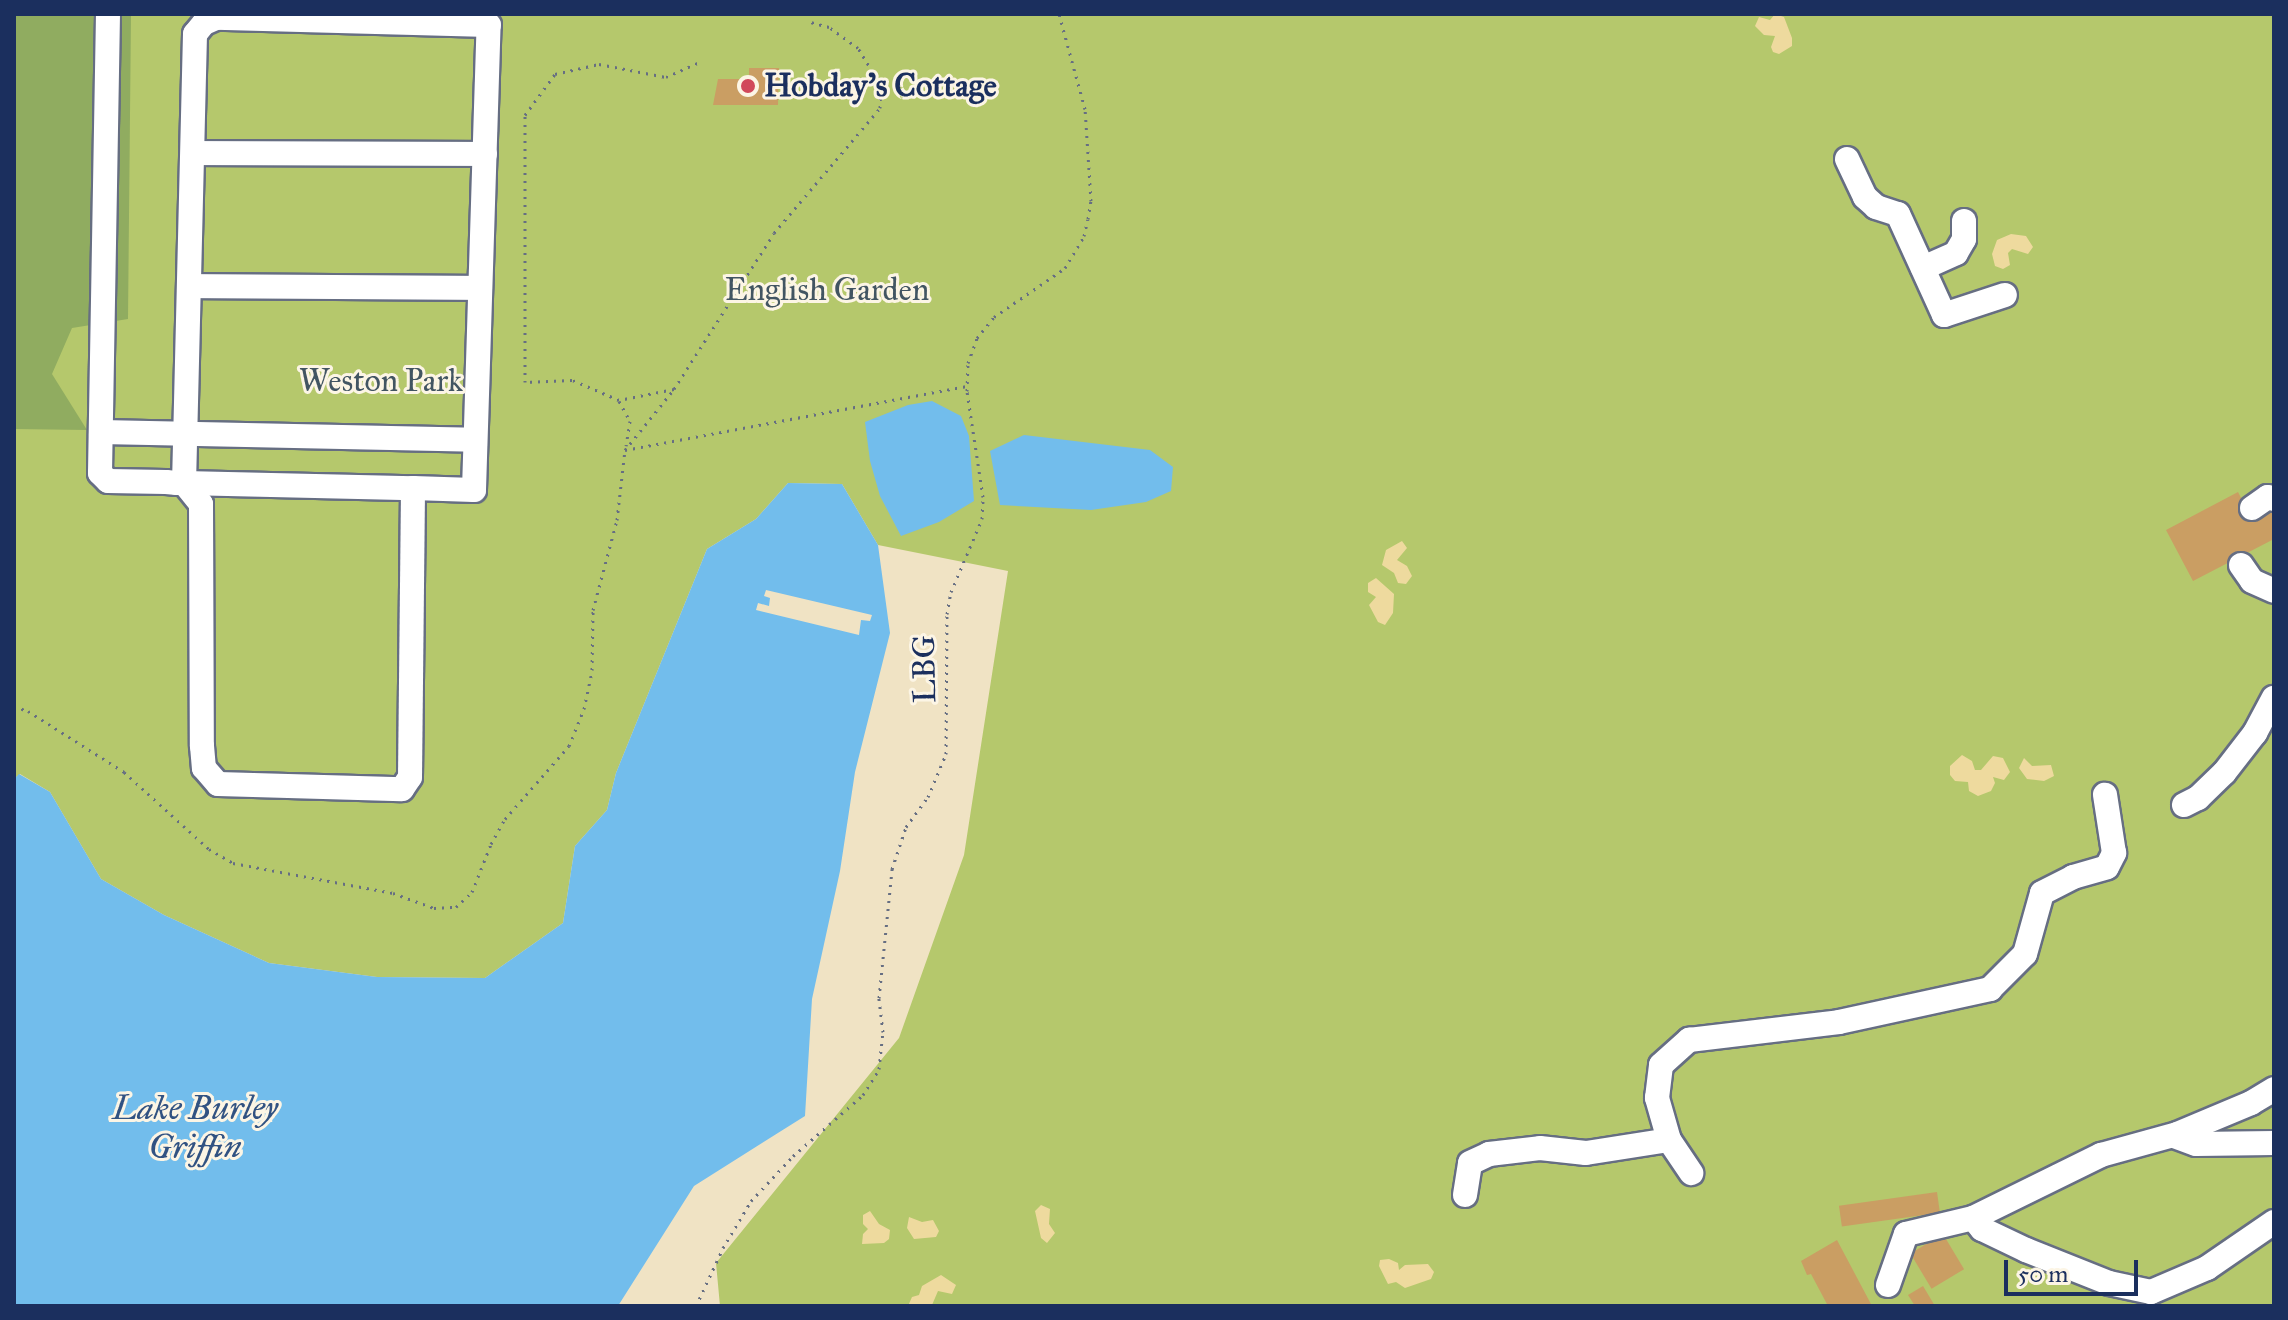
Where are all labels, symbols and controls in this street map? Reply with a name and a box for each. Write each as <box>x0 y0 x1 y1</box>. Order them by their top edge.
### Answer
place label: Hobday’s Cottage <box>764 67 997 105</box>
marker: Hobday’s Cottage <box>739 77 757 95</box>
park label: English Garden <box>725 271 929 309</box>
park label: Weston Park <box>299 362 463 400</box>
street label: LBG <box>905 635 945 703</box>
water label: Lake Burley Griffin <box>112 1087 278 1166</box>
scale bar <box>2008 1244 2142 1294</box>
text: 50 m <box>2018 1259 2068 1289</box>

